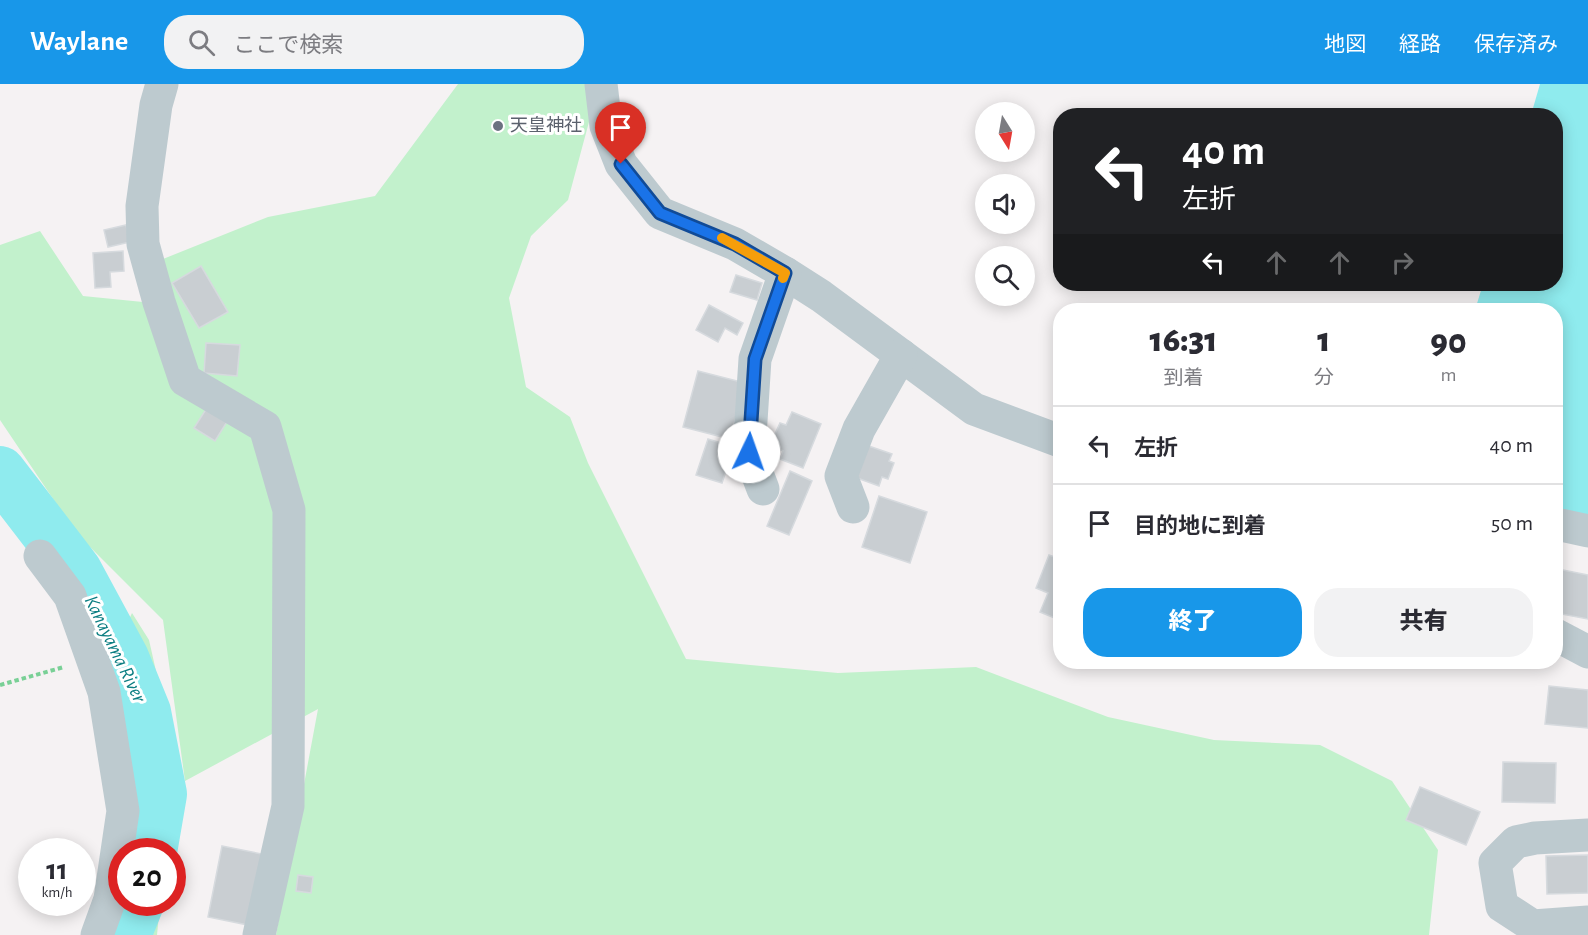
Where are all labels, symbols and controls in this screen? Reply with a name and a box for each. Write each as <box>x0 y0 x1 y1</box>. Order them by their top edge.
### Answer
search box <box>164 15 584 69</box>
icon: search <box>185 26 218 59</box>
text: Waylane <box>30 28 128 56</box>
text: ここで検索 <box>233 34 343 56</box>
text: 地図 <box>1324 34 1366 55</box>
text: 経路 <box>1399 34 1441 55</box>
text: 保存済み <box>1474 34 1558 55</box>
pin <box>595 102 646 164</box>
north arrow <box>975 102 1035 162</box>
map controls <box>975 102 1035 306</box>
icon: arrive <box>604 111 637 144</box>
place label: 天皇神社 <box>510 116 582 135</box>
marker: 天皇神社 <box>491 119 505 133</box>
text: 40 m <box>1182 130 1265 172</box>
icon: left <box>1083 132 1161 210</box>
button: sound <box>975 174 1035 234</box>
text: 左折 <box>1182 186 1236 213</box>
button: search <box>975 246 1035 306</box>
icon: left <box>1197 246 1230 279</box>
icon: ahead <box>1260 246 1293 279</box>
icon: ahead <box>1323 246 1356 279</box>
icon: right <box>1386 246 1419 279</box>
text: 16:31 <box>1149 322 1218 358</box>
text: 1 <box>1317 322 1331 358</box>
text: 90 <box>1430 324 1467 360</box>
text: m <box>1440 365 1456 385</box>
text: 到着 <box>1163 368 1203 388</box>
text: 分 <box>1314 368 1334 388</box>
position arrow <box>717 420 781 484</box>
icon: left <box>1083 429 1116 462</box>
text: 40 m <box>1490 434 1533 456</box>
text: 左折 <box>1134 437 1178 459</box>
icon: arrive <box>1083 507 1116 540</box>
text: 50 m <box>1491 512 1533 534</box>
text: 目的地に到着 <box>1134 515 1266 537</box>
button: 終了 <box>1083 588 1302 657</box>
button: 共有 <box>1314 588 1533 657</box>
water label: Kanayama River <box>81 592 150 706</box>
speed limit sign: 20 <box>108 838 186 916</box>
text: 11 <box>46 855 68 885</box>
text: km/h <box>42 885 72 900</box>

